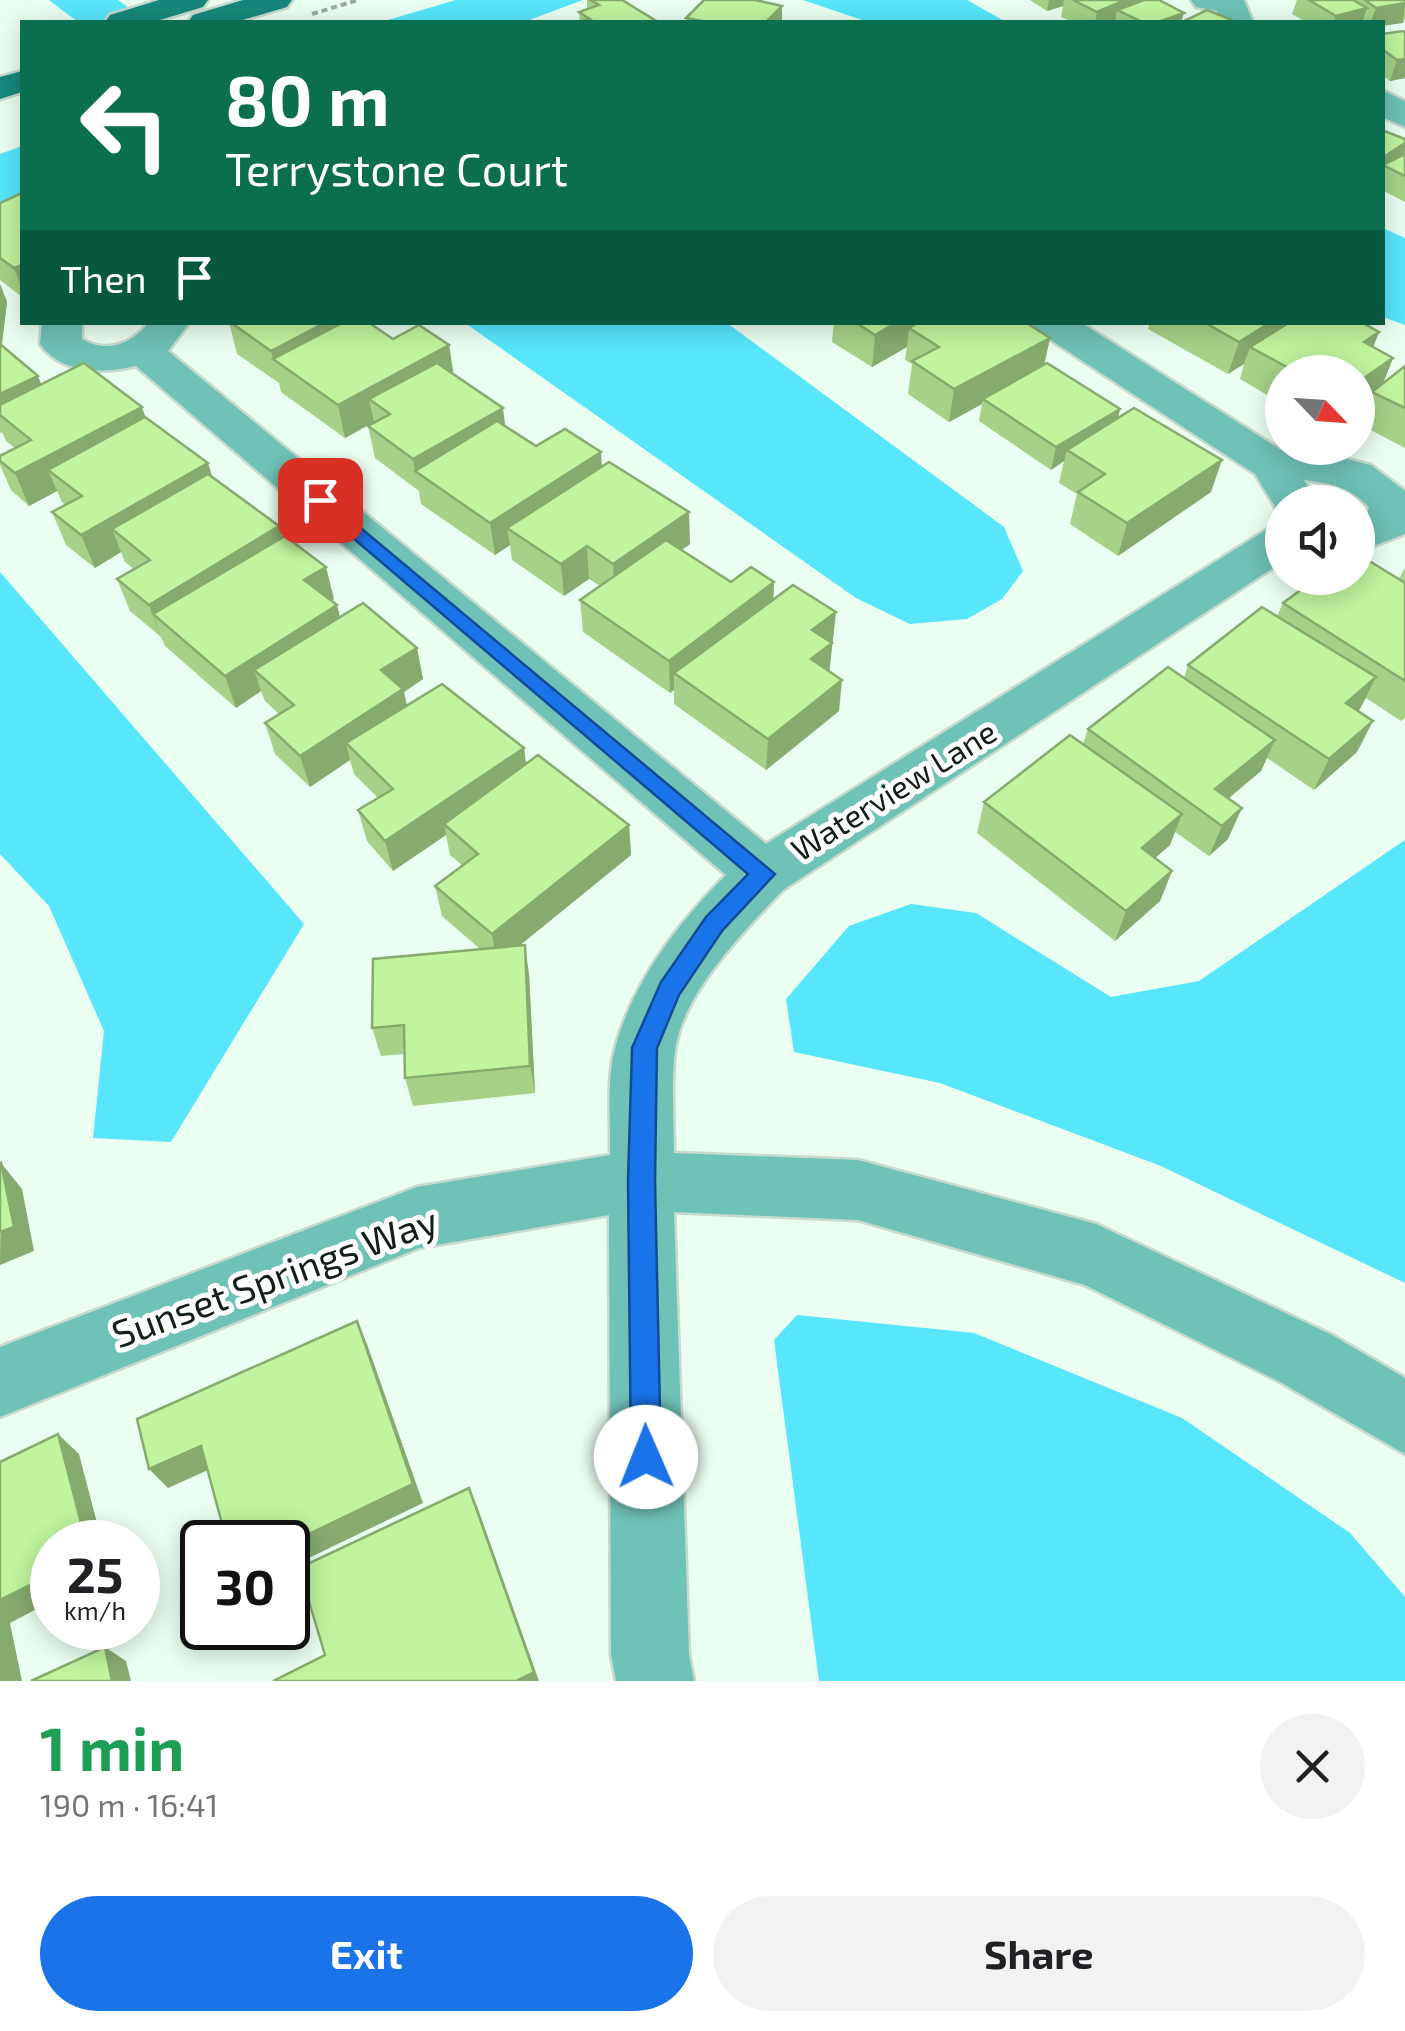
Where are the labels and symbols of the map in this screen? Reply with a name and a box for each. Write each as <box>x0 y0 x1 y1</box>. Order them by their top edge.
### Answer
north arrow <box>1265 355 1375 465</box>
pin <box>278 458 363 543</box>
street label: Waterview Lane <box>783 711 1002 868</box>
street label: Sunset Springs Way <box>105 1196 443 1356</box>
position arrow <box>594 1405 698 1509</box>
speed limit sign: 30 <box>180 1520 310 1650</box>

